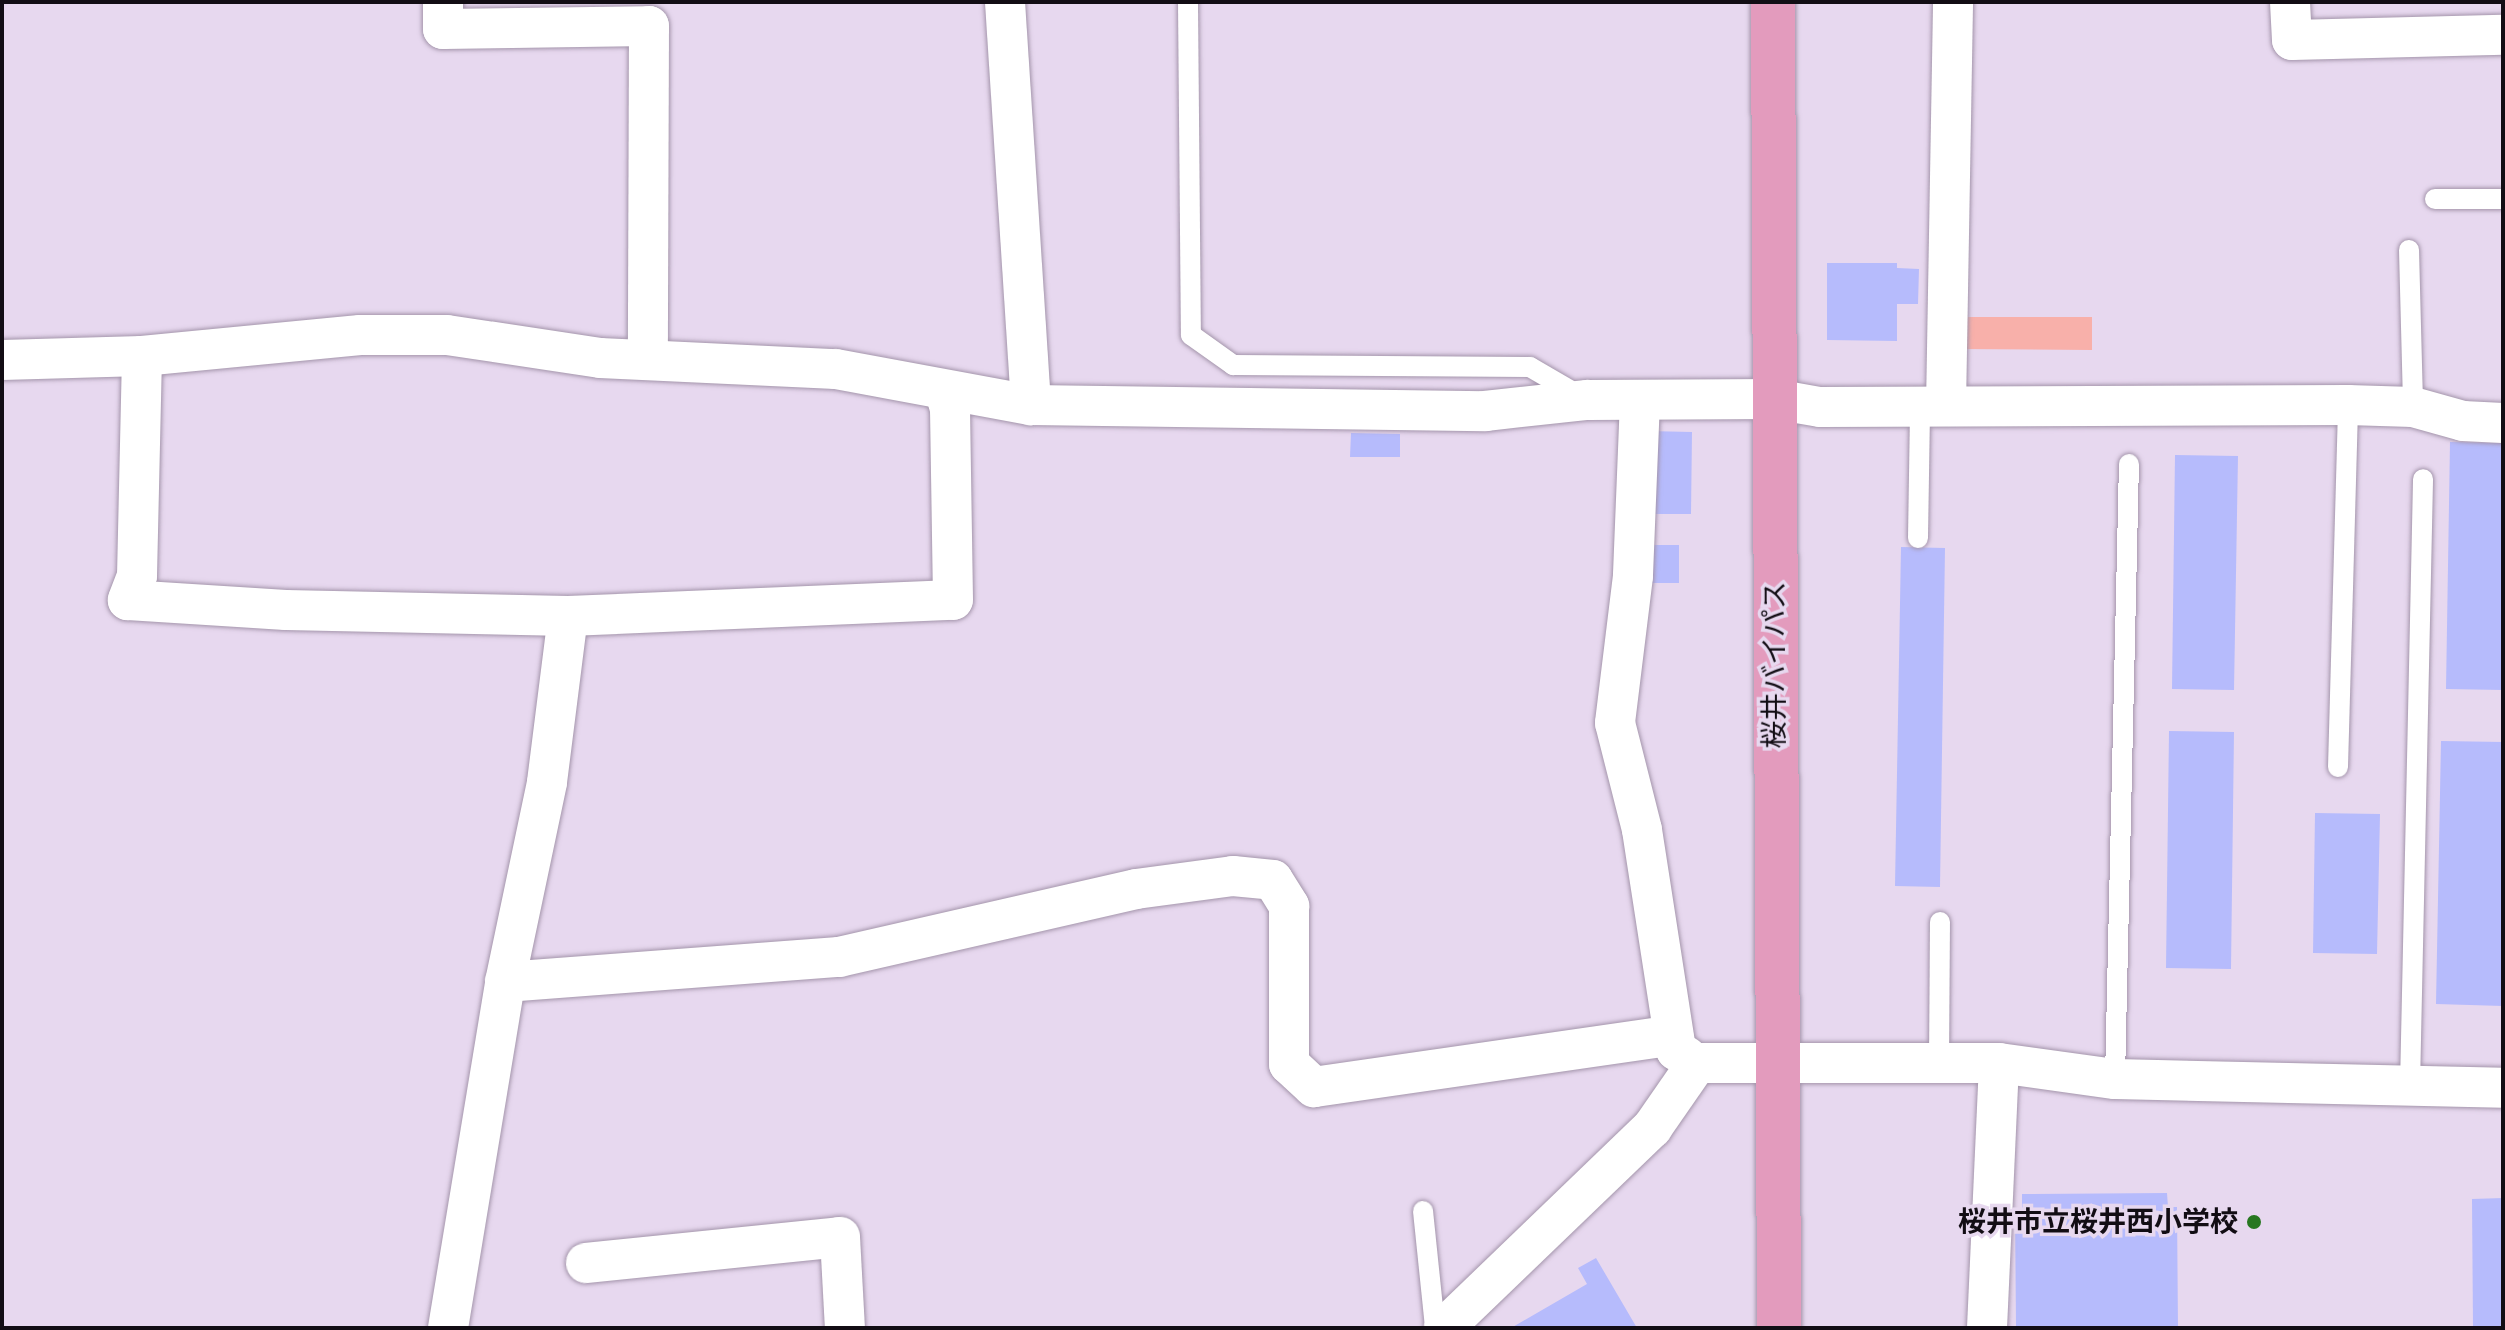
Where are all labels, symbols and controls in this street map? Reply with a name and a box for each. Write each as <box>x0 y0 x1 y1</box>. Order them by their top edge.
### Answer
street label: 桜井バイパス <box>1758 581 1792 749</box>
place label: 桜井市立桜井西小学校 <box>1958 1205 2238 1239</box>
marker: 桜井市立桜井西小学校 <box>2245 1213 2263 1231</box>

